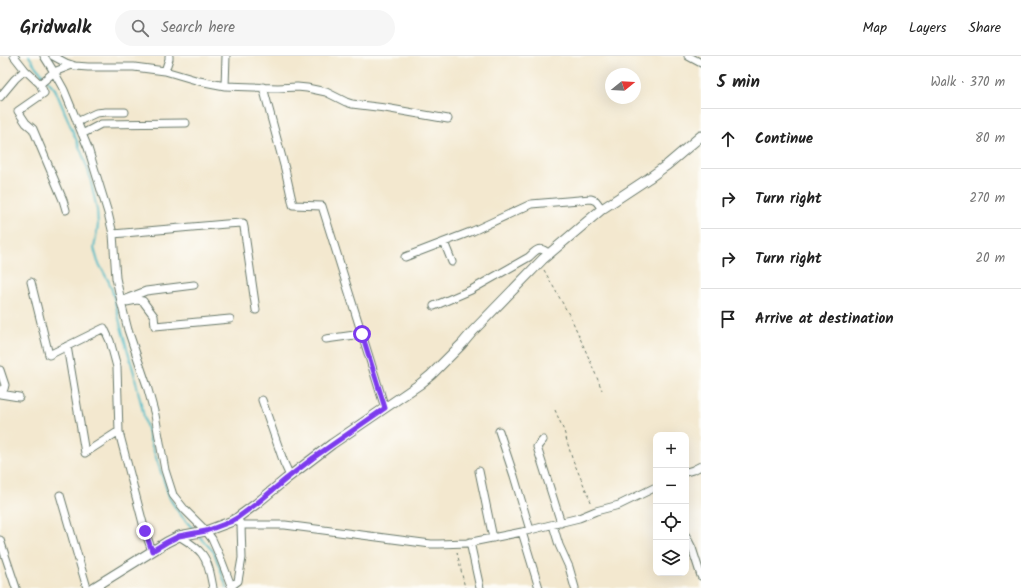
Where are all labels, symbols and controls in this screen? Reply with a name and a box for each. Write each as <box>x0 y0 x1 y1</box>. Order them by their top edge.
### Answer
search box <box>115 10 395 46</box>
text: Gridwalk <box>20 13 91 43</box>
text: Search here <box>161 16 235 40</box>
icon: search <box>129 17 151 39</box>
text: Map <box>863 17 887 39</box>
text: Layers <box>909 17 947 39</box>
text: Share <box>969 17 1001 39</box>
north arrow <box>605 68 641 104</box>
text: 5 min <box>717 69 760 96</box>
text: Walk · 370 m <box>930 72 1005 93</box>
text: Continue <box>755 127 813 151</box>
icon: ahead <box>717 128 739 150</box>
text: 80 m <box>975 128 1005 149</box>
text: Turn right <box>755 187 822 211</box>
icon: right <box>717 188 739 210</box>
text: 270 m <box>969 188 1005 209</box>
text: Turn right <box>755 247 822 271</box>
icon: right <box>717 248 739 270</box>
text: 20 m <box>975 248 1005 269</box>
text: Arrive at destination <box>755 307 894 331</box>
icon: arrive <box>717 308 739 330</box>
route start <box>353 325 371 343</box>
map controls <box>653 432 689 576</box>
button: + <box>653 432 689 468</box>
button: − <box>653 468 689 504</box>
button: locate <box>653 504 689 540</box>
route end <box>136 522 154 540</box>
button: layers <box>653 540 689 576</box>

